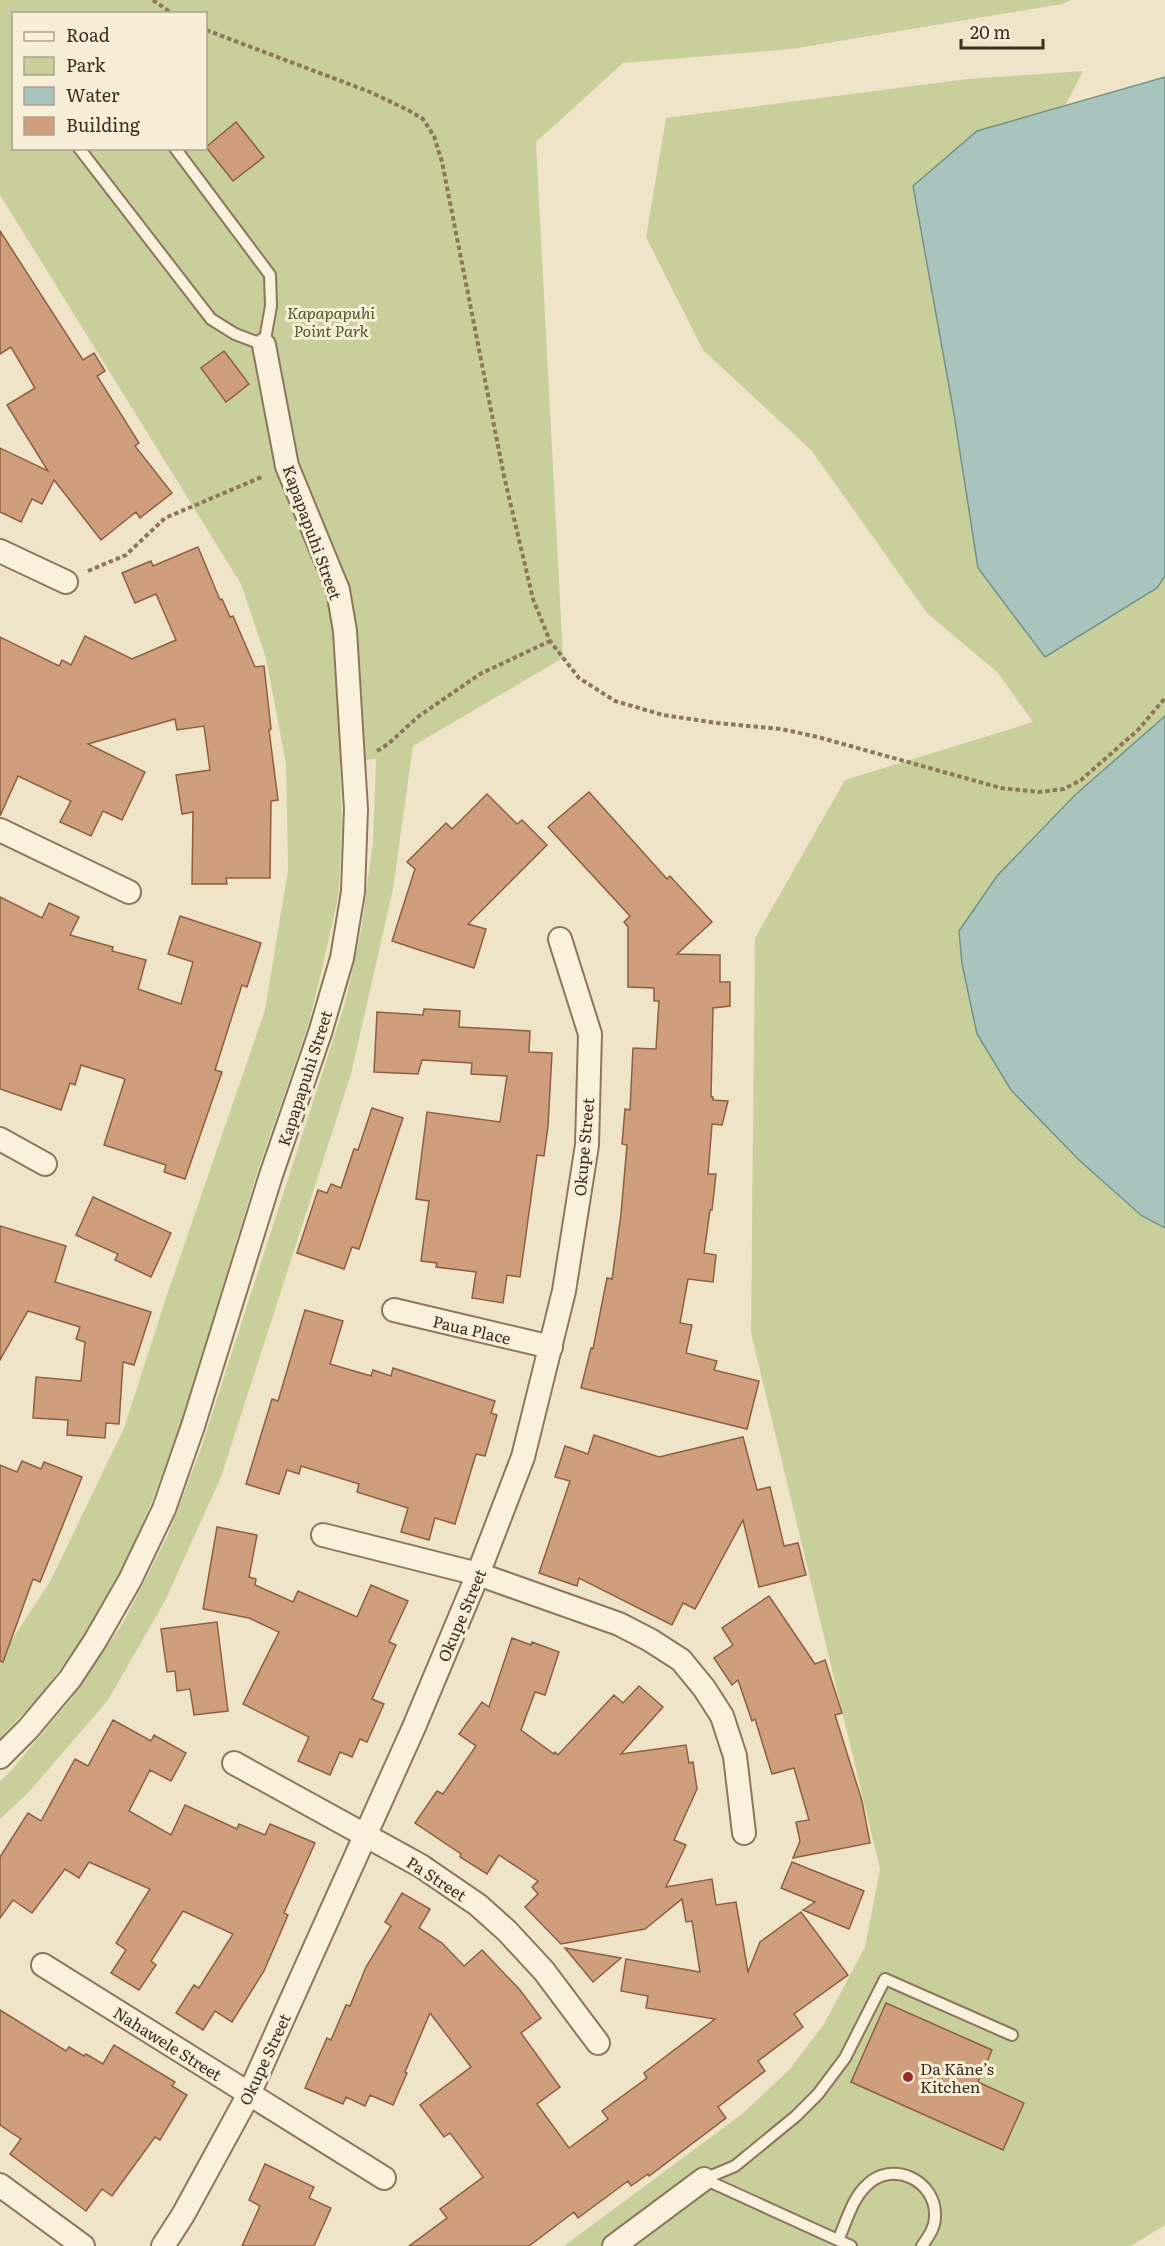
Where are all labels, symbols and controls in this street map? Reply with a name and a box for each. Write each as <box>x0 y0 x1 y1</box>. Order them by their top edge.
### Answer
legend <box>12 12 207 150</box>
scale bar <box>961 12 1044 50</box>
text: 20 m <box>970 18 1011 45</box>
text: Road <box>66 21 110 48</box>
text: Park <box>66 51 107 78</box>
text: Water <box>66 81 120 108</box>
text: Building <box>66 111 141 138</box>
park label: Kapapapuhi Point Park <box>287 300 375 342</box>
street label: Kapapapuhi Street <box>277 461 349 603</box>
street label: Kapapapuhi Street <box>271 1006 337 1149</box>
street label: Okupe Street <box>567 1096 599 1197</box>
street label: Paua Place <box>431 1308 513 1350</box>
street label: Okupe Street <box>431 1564 492 1665</box>
street label: Pa Street <box>402 1850 472 1907</box>
street label: Nahawele Street <box>109 2000 227 2086</box>
street label: Okupe Street <box>232 2009 296 2109</box>
place label: Da Kāne’s Kitchen <box>920 2056 994 2098</box>
marker: Da Kāne’s Kitchen <box>901 2070 915 2084</box>

